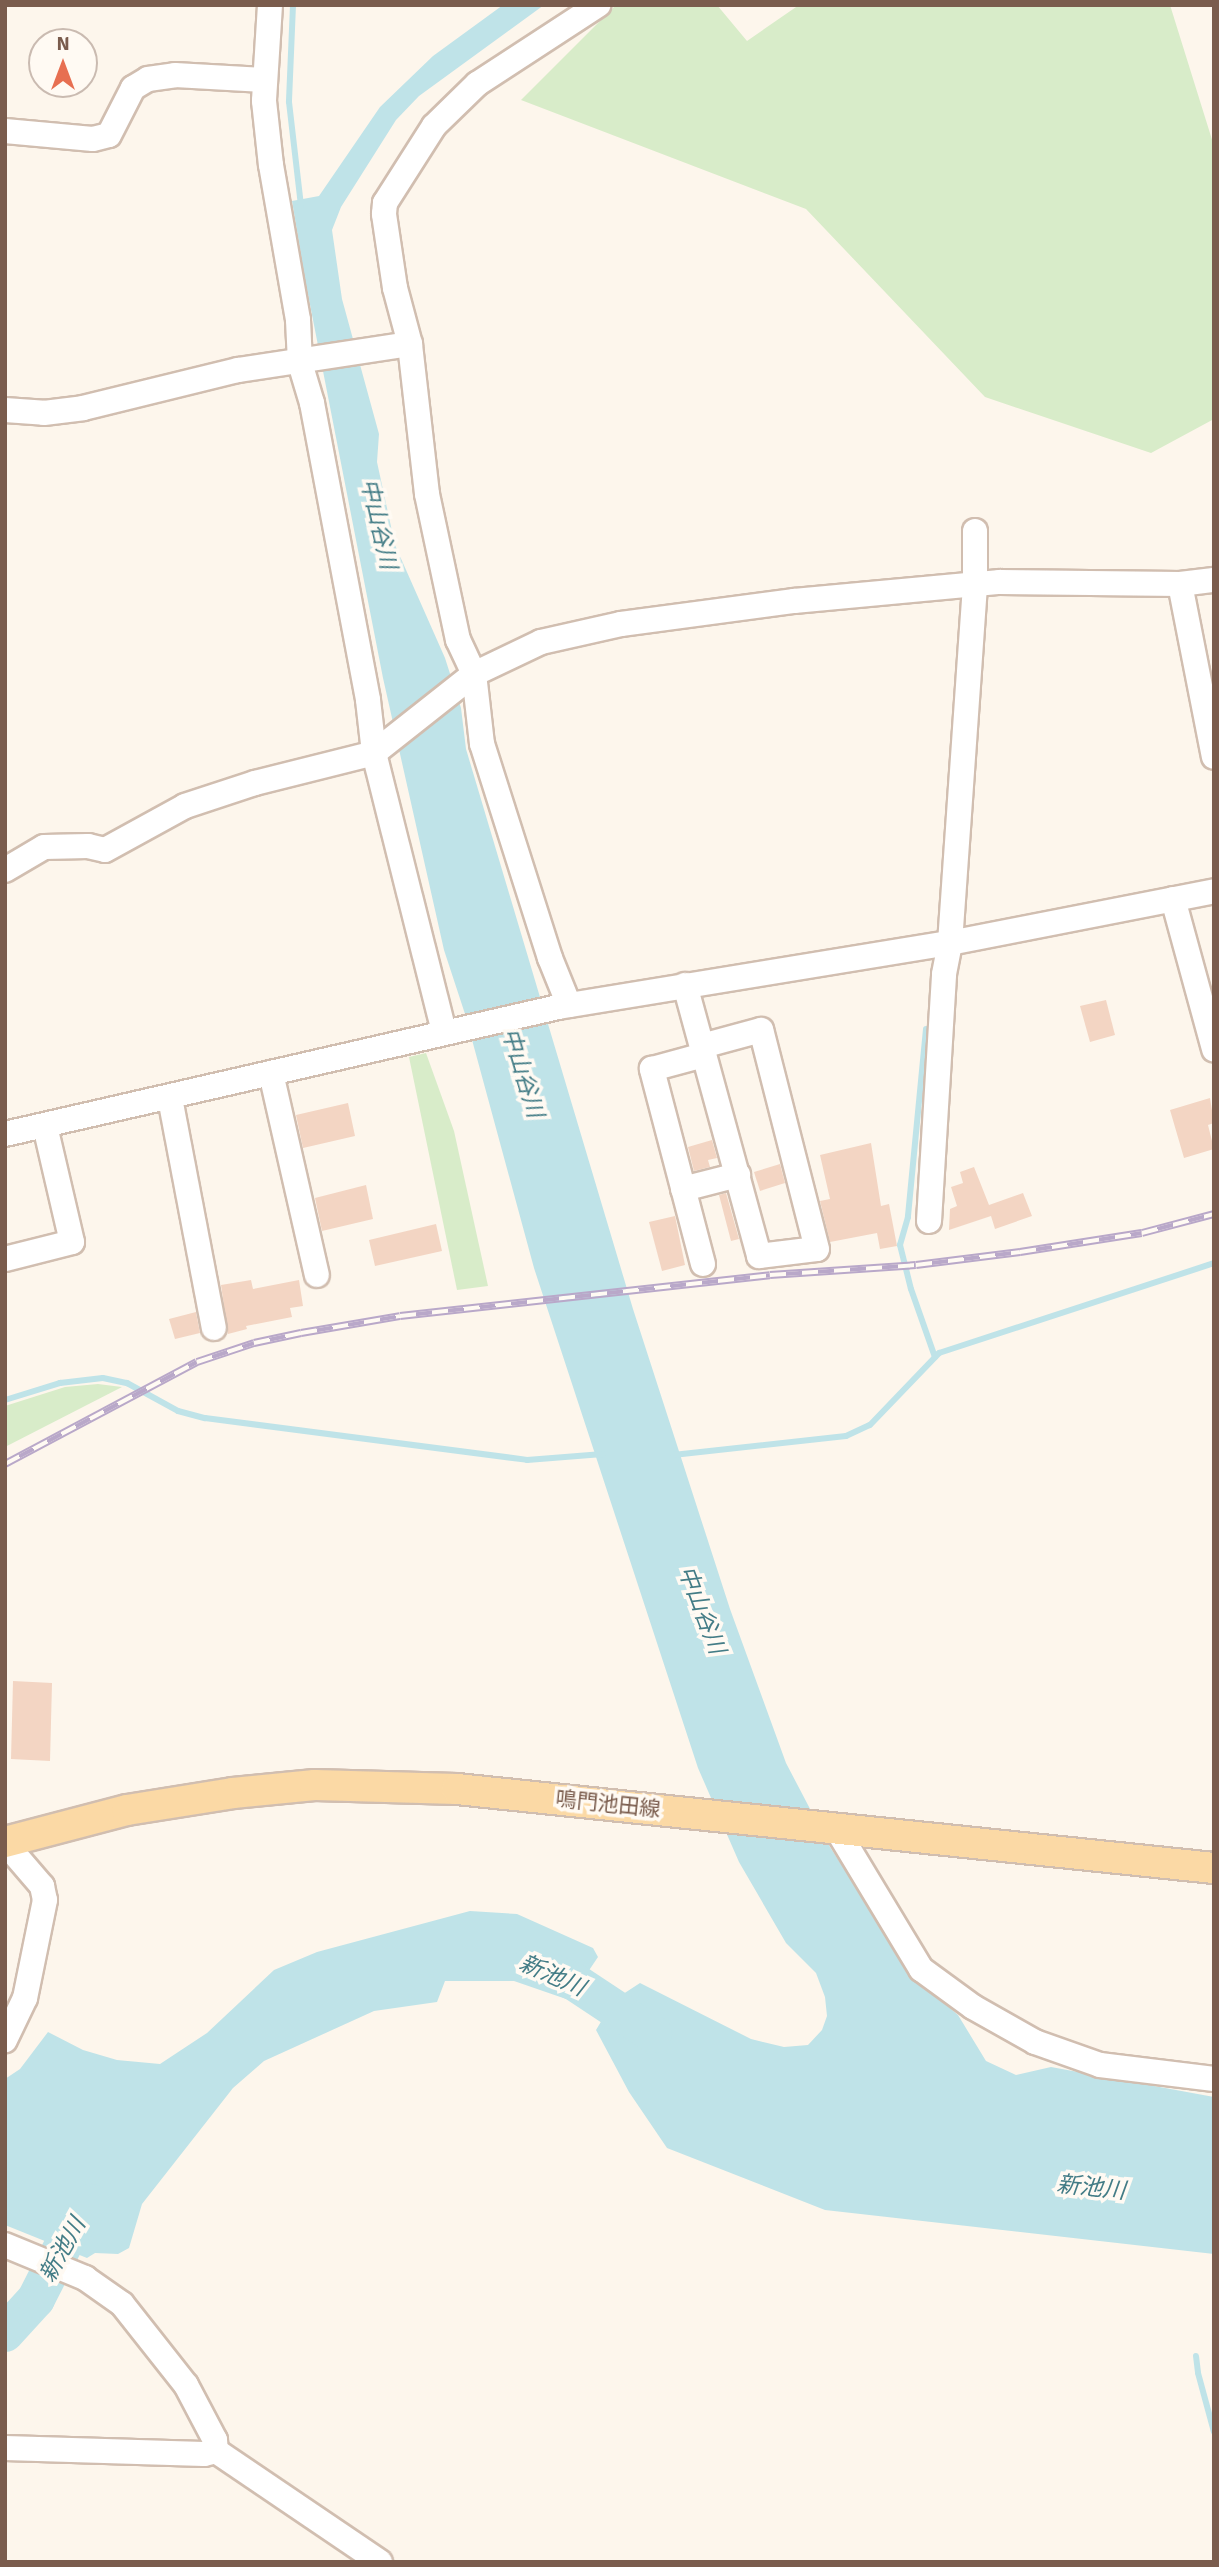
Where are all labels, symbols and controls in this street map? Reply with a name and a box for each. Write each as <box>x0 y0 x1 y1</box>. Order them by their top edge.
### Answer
north arrow <box>28 28 98 98</box>
text: N <box>56 32 70 56</box>
water label: 中山谷川 <box>354 476 402 572</box>
water label: 中山谷川 <box>495 1025 549 1121</box>
water label: 中山谷川 <box>672 1562 730 1658</box>
street label: 鳴門池田線 <box>554 1786 662 1822</box>
water label: 新池川 <box>515 1949 589 2003</box>
water label: 新池川 <box>1055 2171 1127 2205</box>
water label: 新池川 <box>34 2213 92 2287</box>

